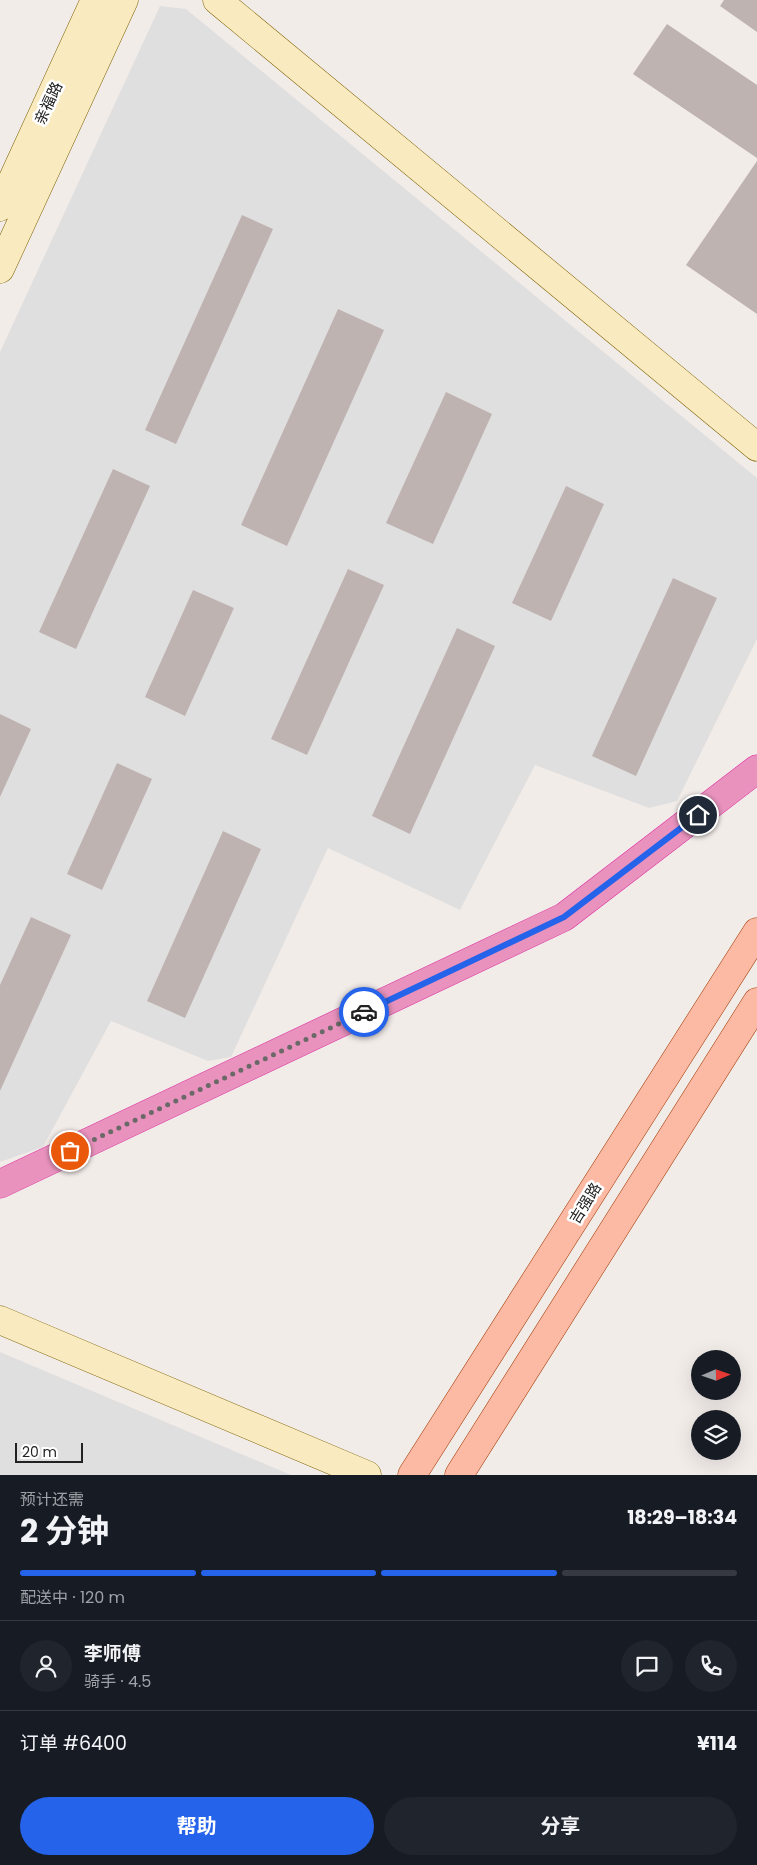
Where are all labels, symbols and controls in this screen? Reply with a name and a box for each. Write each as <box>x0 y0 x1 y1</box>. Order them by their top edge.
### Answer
street label: 亲福路 <box>29 78 67 128</box>
pin <box>677 794 719 836</box>
icon: home <box>684 801 712 829</box>
courier <box>339 987 389 1037</box>
icon: car <box>350 998 378 1026</box>
pin <box>49 1130 91 1172</box>
icon: bag <box>56 1137 84 1165</box>
street label: 吉强路 <box>564 1178 606 1228</box>
north arrow <box>691 1350 741 1400</box>
map controls <box>691 1350 741 1460</box>
button: layers <box>691 1410 741 1460</box>
scale bar <box>15 1440 82 1463</box>
text: 20 m <box>22 1442 57 1462</box>
text: 预计还需 <box>20 1488 84 1511</box>
text: 18:29–18:34 <box>627 1504 737 1531</box>
text: 2 分钟 <box>20 1508 109 1553</box>
text: 配送中 · 120 m <box>20 1586 125 1609</box>
button: person <box>20 1640 72 1692</box>
text: 李师傅 <box>84 1640 141 1667</box>
button: chat <box>621 1640 673 1692</box>
button: phone <box>685 1640 737 1692</box>
text: 骑手 · 4.5 <box>84 1670 151 1693</box>
text: 订单 #6400 <box>20 1730 127 1757</box>
text: ¥114 <box>697 1730 737 1757</box>
button: 帮助 <box>20 1797 374 1855</box>
button: 分享 <box>384 1797 737 1855</box>

